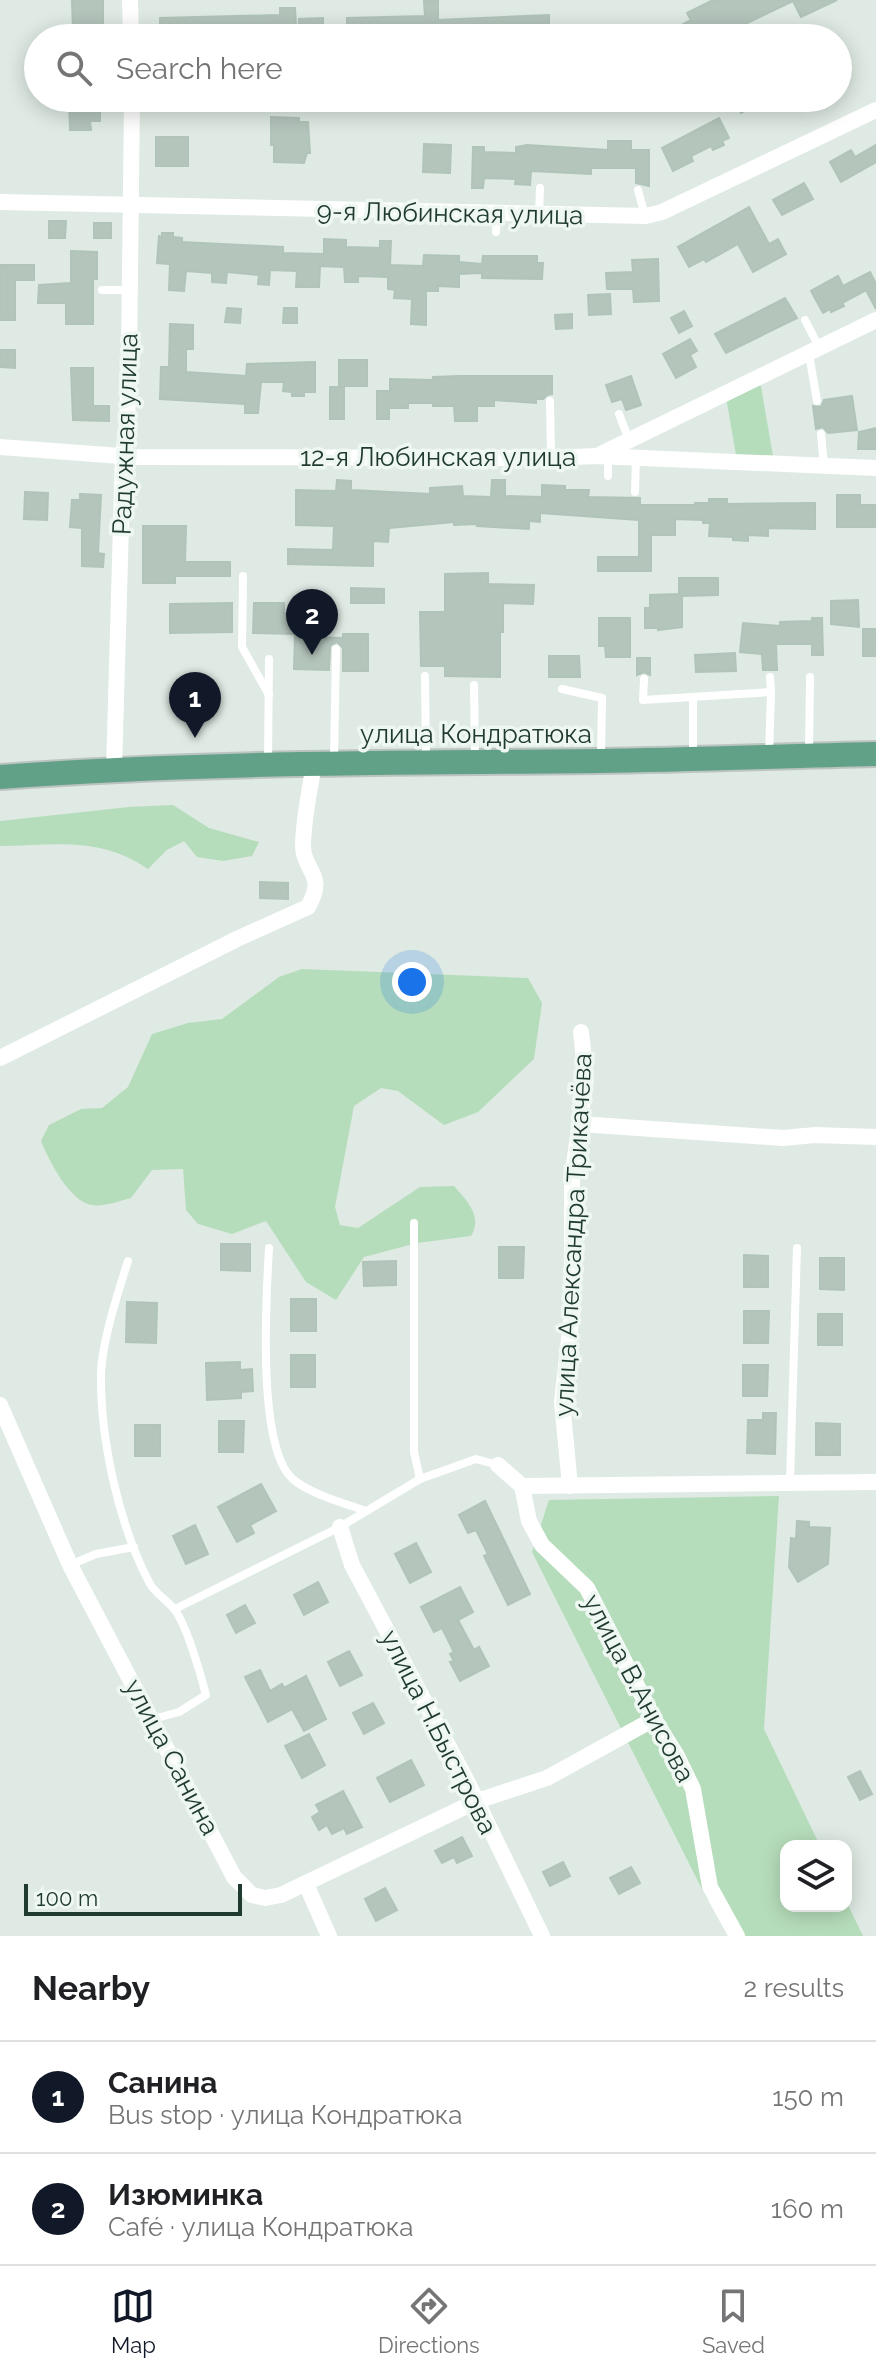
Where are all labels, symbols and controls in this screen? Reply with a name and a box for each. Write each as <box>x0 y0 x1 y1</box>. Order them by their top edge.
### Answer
search box <box>24 24 852 112</box>
icon: search <box>52 46 96 90</box>
text: Search here <box>116 51 283 86</box>
street label: 9-я Любинская улица <box>316 196 584 230</box>
street label: Радужная улица <box>106 332 144 536</box>
street label: 12-я Любинская улица <box>300 442 576 472</box>
pin: 2 <box>286 589 338 655</box>
pin: 1 <box>169 672 221 738</box>
street label: улица Кондратюка <box>360 719 592 749</box>
your location <box>392 962 432 1002</box>
street label: улица Александра Трикачёва <box>548 1052 598 1418</box>
street label: улица В.Анисова <box>577 1589 701 1787</box>
street label: улица Н.Быстрова <box>375 1625 503 1839</box>
street label: улица Санина <box>118 1674 226 1840</box>
map controls <box>780 1840 852 1912</box>
button: layers <box>780 1840 852 1912</box>
scale bar <box>24 1880 242 1916</box>
text: 100 m <box>36 1885 98 1911</box>
text: Nearby <box>32 1968 150 2008</box>
text: 2 results <box>744 1973 844 2003</box>
text: Санина <box>108 2065 218 2100</box>
text: 1 <box>52 2082 64 2112</box>
text: 150 m <box>772 2082 844 2112</box>
text: Bus stop · улица Кондратюка <box>108 2100 463 2130</box>
text: Изюминка <box>108 2177 263 2212</box>
text: 2 <box>51 2194 65 2224</box>
text: 160 m <box>771 2194 844 2224</box>
text: Café · улица Кондратюка <box>108 2212 413 2242</box>
tab: Map <box>111 2284 156 2358</box>
tab: Directions <box>378 2284 480 2358</box>
tab: Saved <box>702 2284 765 2358</box>

